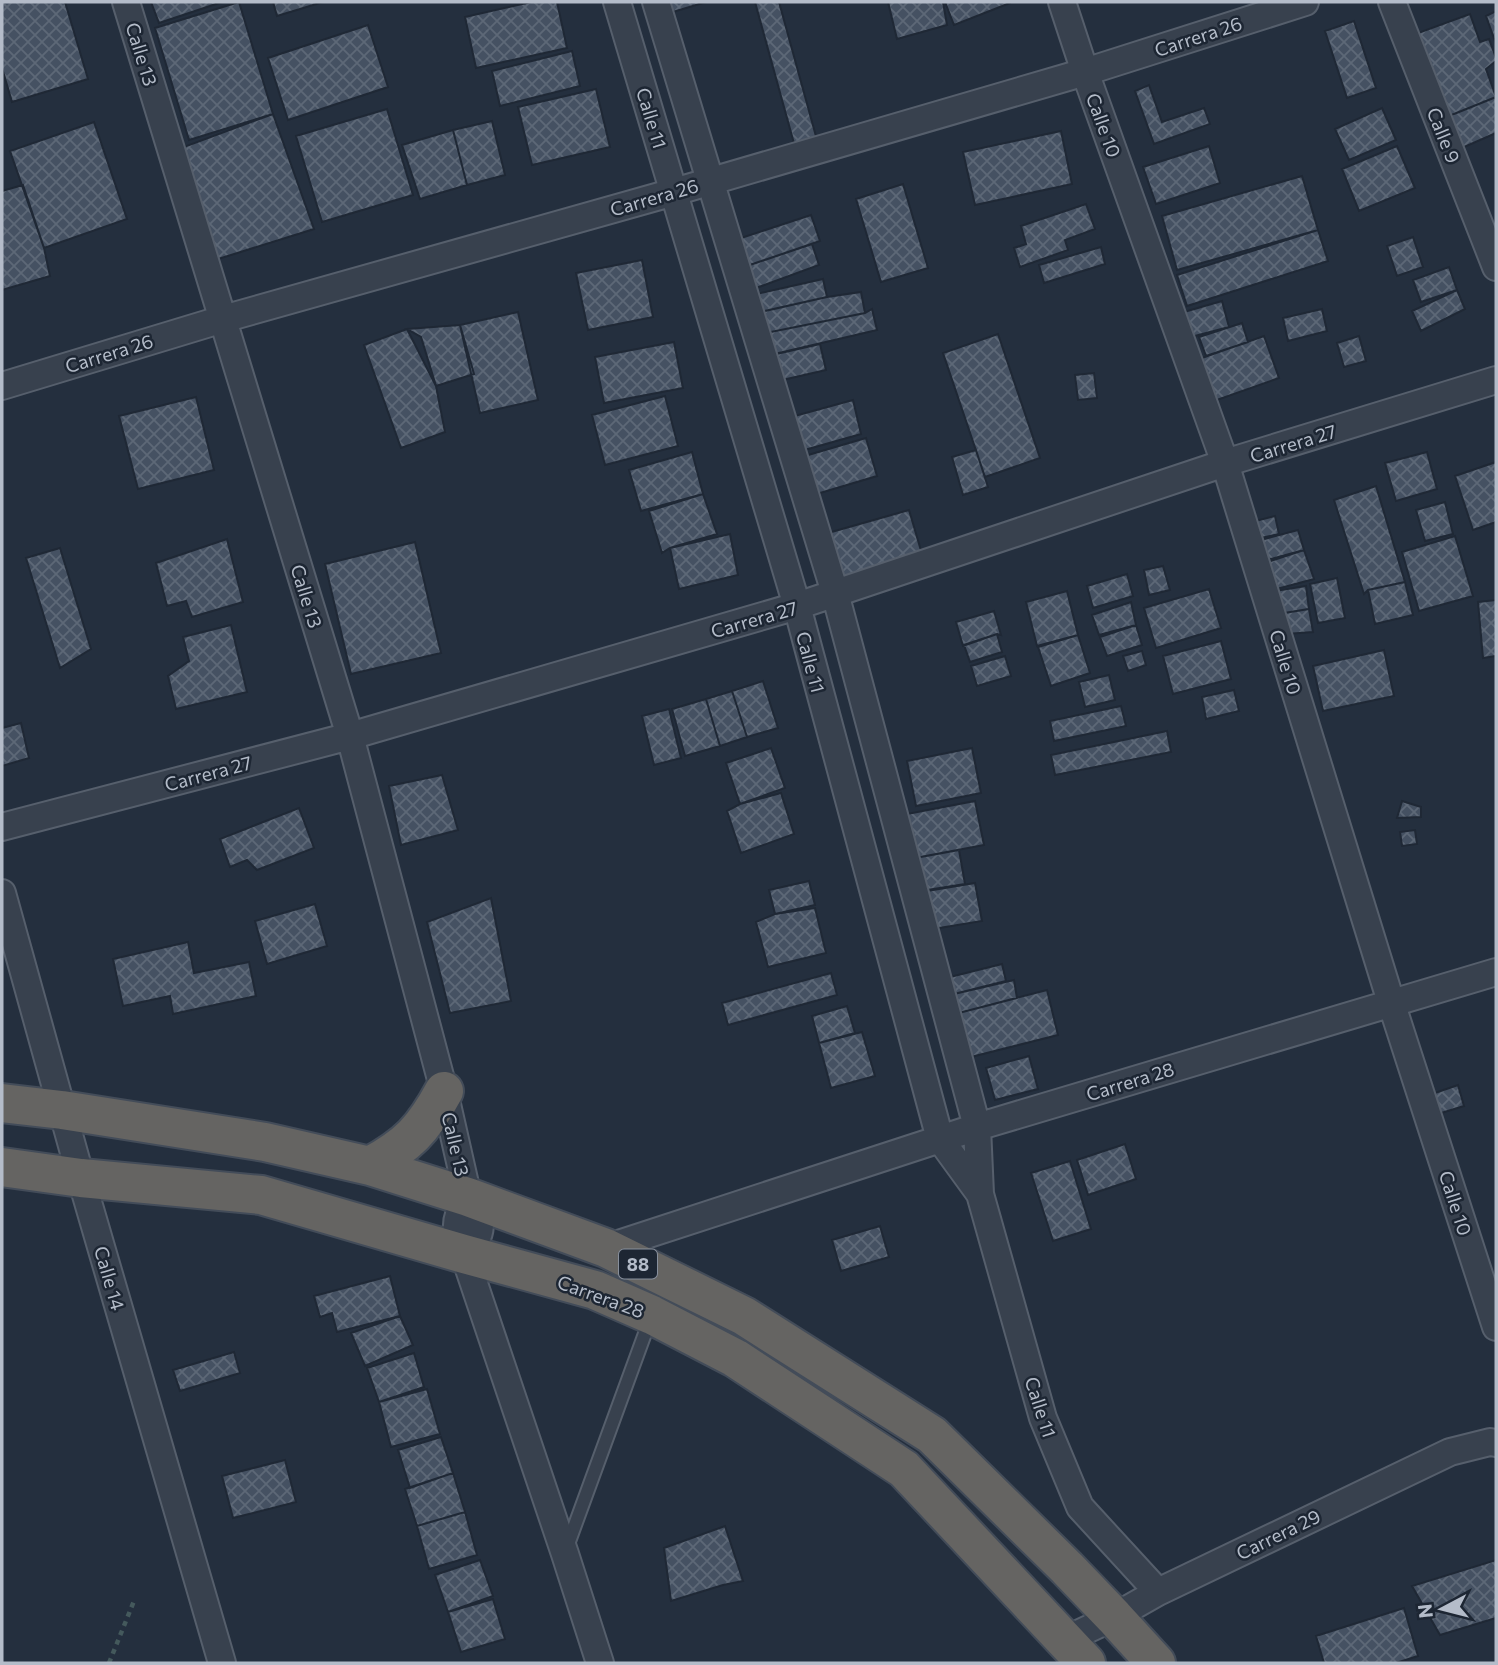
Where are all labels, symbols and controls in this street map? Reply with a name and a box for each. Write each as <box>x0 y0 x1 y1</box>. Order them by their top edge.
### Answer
street label: Carrera 26 <box>1151 11 1245 61</box>
street label: Calle 13 <box>121 19 163 89</box>
street label: Calle 11 <box>632 85 672 151</box>
street label: Calle 10 <box>1082 90 1126 160</box>
street label: Calle 9 <box>1423 104 1465 166</box>
street label: Carrera 26 <box>607 173 701 221</box>
street label: Carrera 26 <box>62 329 156 377</box>
street label: Carrera 27 <box>1247 419 1339 467</box>
street label: Calle 13 <box>286 561 328 631</box>
street label: Carrera 27 <box>708 596 800 642</box>
street label: Calle 10 <box>1265 627 1307 697</box>
street label: Calle 11 <box>792 629 830 695</box>
street label: Carrera 27 <box>162 750 254 796</box>
street label: Carrera 28 <box>1083 1057 1177 1105</box>
street label: Calle 13 <box>437 1110 475 1178</box>
street label: Calle 10 <box>1435 1168 1477 1238</box>
street label: Calle 14 <box>90 1243 130 1313</box>
road number: 88 <box>619 1250 657 1279</box>
street label: Carrera 28 <box>554 1270 648 1322</box>
street label: Calle 11 <box>1020 1374 1062 1440</box>
street label: Carrera 29 <box>1232 1504 1324 1564</box>
north arrow <box>1407 1574 1477 1644</box>
text: N <box>1412 1603 1437 1620</box>

